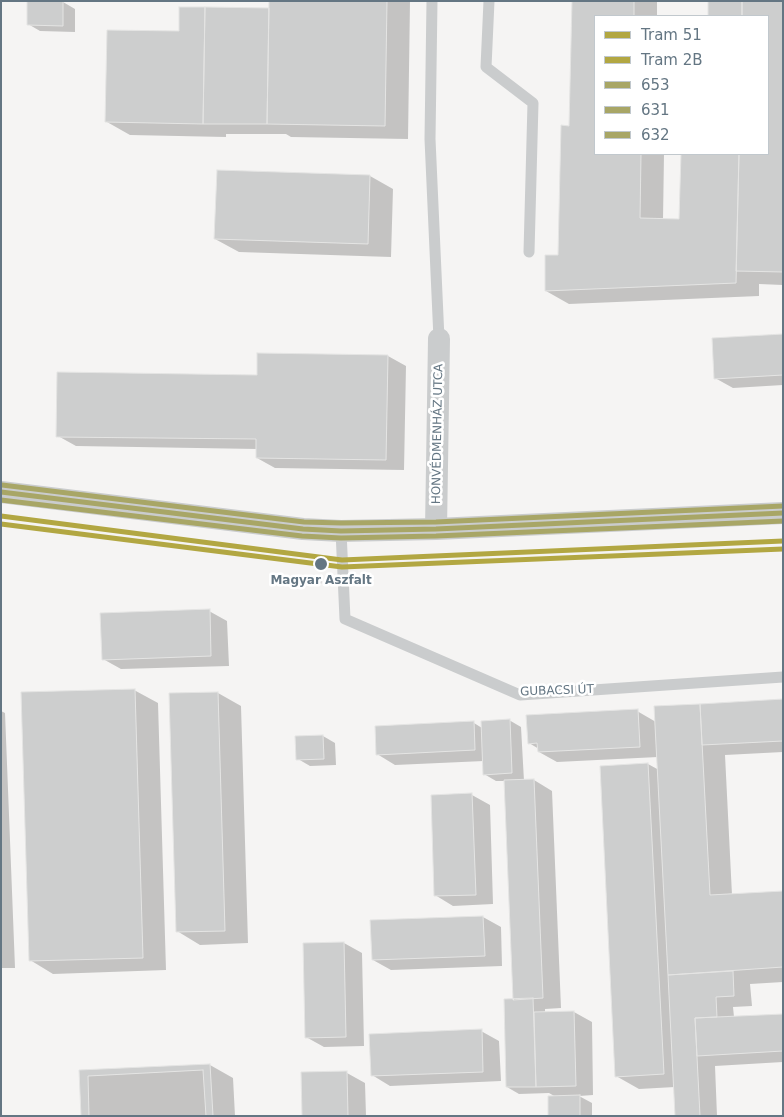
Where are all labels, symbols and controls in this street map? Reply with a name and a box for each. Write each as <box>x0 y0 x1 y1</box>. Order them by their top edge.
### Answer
legend <box>594 15 769 155</box>
text: Tram 51 <box>641 26 702 44</box>
text: Tram 2B <box>641 51 703 69</box>
text: 653 <box>641 76 670 94</box>
text: 631 <box>641 101 670 119</box>
text: 632 <box>641 126 670 144</box>
street label: HONVÉDMENHÁZ UTCA <box>430 364 446 504</box>
marker: Magyar Aszfalt <box>313 556 329 572</box>
place label: Magyar Aszfalt <box>270 574 372 588</box>
street label: GUBACSI ÚT <box>520 683 594 699</box>

